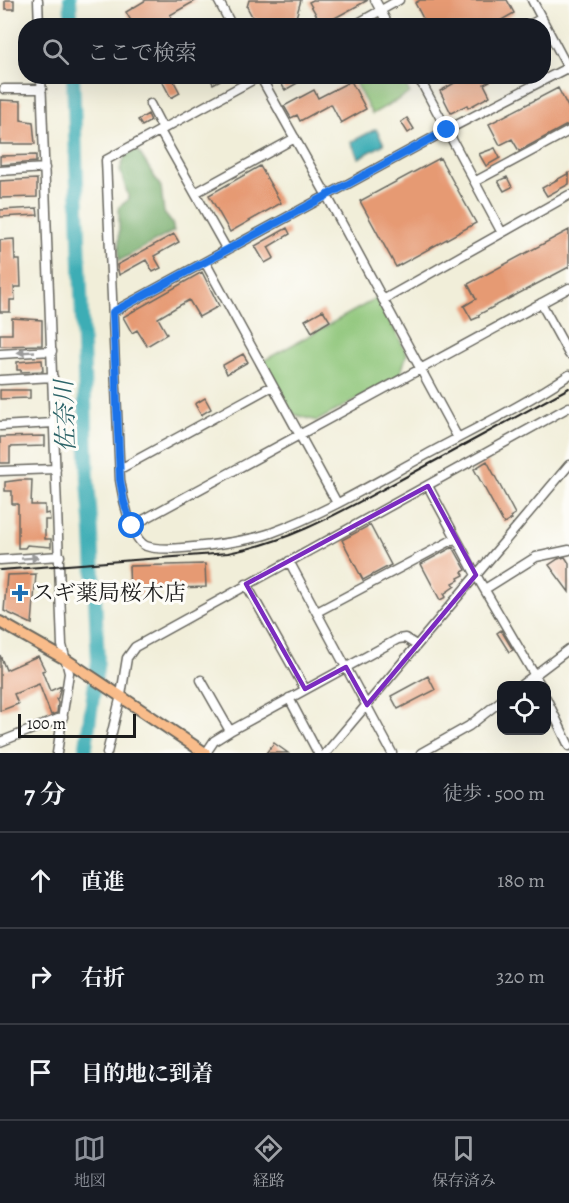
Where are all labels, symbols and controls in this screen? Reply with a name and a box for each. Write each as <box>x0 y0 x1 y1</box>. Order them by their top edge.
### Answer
search box <box>18 18 551 84</box>
icon: search <box>39 35 72 68</box>
text: ここで検索 <box>87 38 197 68</box>
route end <box>433 116 459 142</box>
one-way arrow <box>16 348 35 357</box>
water label: 佐奈川 <box>48 376 82 453</box>
route start <box>118 512 144 538</box>
one-way arrow <box>20 553 39 562</box>
place label: スギ薬局桜木店 <box>32 578 186 608</box>
marker: スギ薬局桜木店 <box>13 586 27 600</box>
map controls <box>497 681 551 735</box>
button: locate <box>497 681 551 735</box>
scale bar <box>18 711 136 738</box>
text: 100 m <box>27 713 66 735</box>
text: 7 分 <box>24 777 66 812</box>
text: 徒歩 · 500 m <box>443 780 545 807</box>
icon: ahead <box>24 864 57 897</box>
text: 直進 <box>81 867 125 897</box>
text: 180 m <box>497 867 545 894</box>
icon: right <box>24 960 57 993</box>
text: 右折 <box>81 963 125 993</box>
text: 320 m <box>496 963 545 990</box>
icon: arrive <box>24 1056 57 1089</box>
text: 目的地に到着 <box>81 1059 213 1089</box>
tab: 地図 <box>73 1132 106 1192</box>
tab: 経路 <box>252 1132 285 1192</box>
tab: 保存済み <box>432 1132 496 1192</box>

